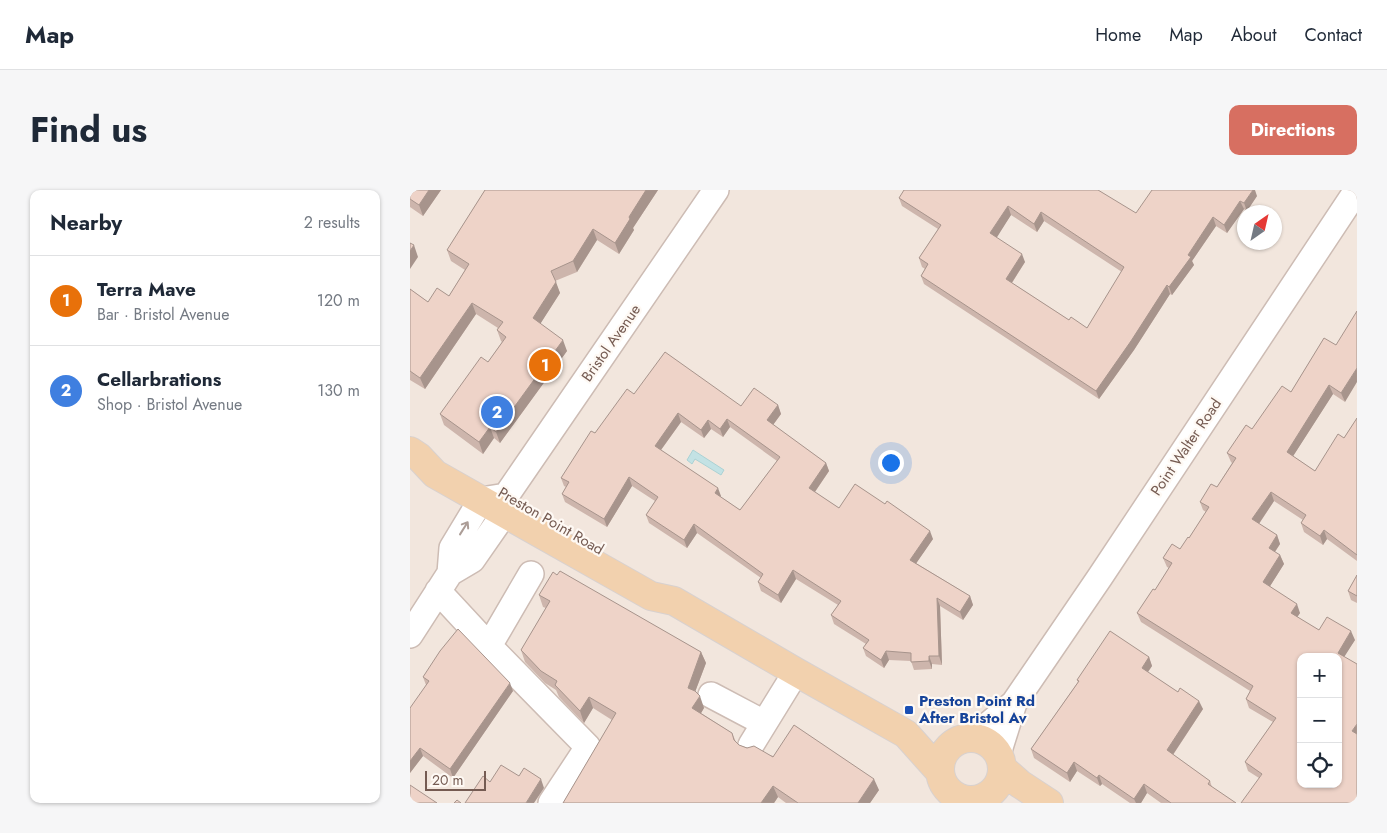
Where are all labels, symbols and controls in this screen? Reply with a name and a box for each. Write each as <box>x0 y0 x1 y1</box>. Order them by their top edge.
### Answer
text: Map <box>25 17 74 52</box>
text: Home <box>1095 22 1141 48</box>
text: Map <box>1169 22 1203 48</box>
text: About <box>1231 22 1276 48</box>
text: Contact <box>1304 22 1362 48</box>
text: Find us <box>30 105 147 155</box>
button: Directions <box>1229 105 1357 155</box>
north arrow <box>1237 205 1282 250</box>
text: Nearby <box>50 208 122 238</box>
text: 2 results <box>304 211 360 234</box>
text: Terra Mave <box>97 276 196 303</box>
text: 1 <box>62 289 70 312</box>
text: 120 m <box>317 289 360 312</box>
street label: Bristol Avenue <box>576 300 646 386</box>
text: Bar · Bristol Avenue <box>97 303 229 326</box>
pin: 1 <box>529 346 561 384</box>
text: Cellarbrations <box>97 366 221 393</box>
text: 2 <box>61 379 71 402</box>
text: 130 m <box>317 379 360 402</box>
text: Shop · Bristol Avenue <box>97 393 242 416</box>
pin: 2 <box>481 393 513 431</box>
street label: Point Walter Road <box>1145 394 1227 500</box>
your location <box>878 450 904 476</box>
street label: Preston Point Road <box>494 482 608 560</box>
one-way arrow <box>460 521 470 535</box>
map controls <box>1297 653 1342 788</box>
button: + <box>1297 653 1342 698</box>
place label: Preston Point Rd After Bristol Av <box>918 690 1035 729</box>
button: − <box>1297 698 1342 743</box>
marker: Preston Point Rd After Bristol Av <box>903 704 915 716</box>
button: locate <box>1297 743 1342 788</box>
scale bar <box>425 768 486 791</box>
text: 20 m <box>432 770 464 790</box>

